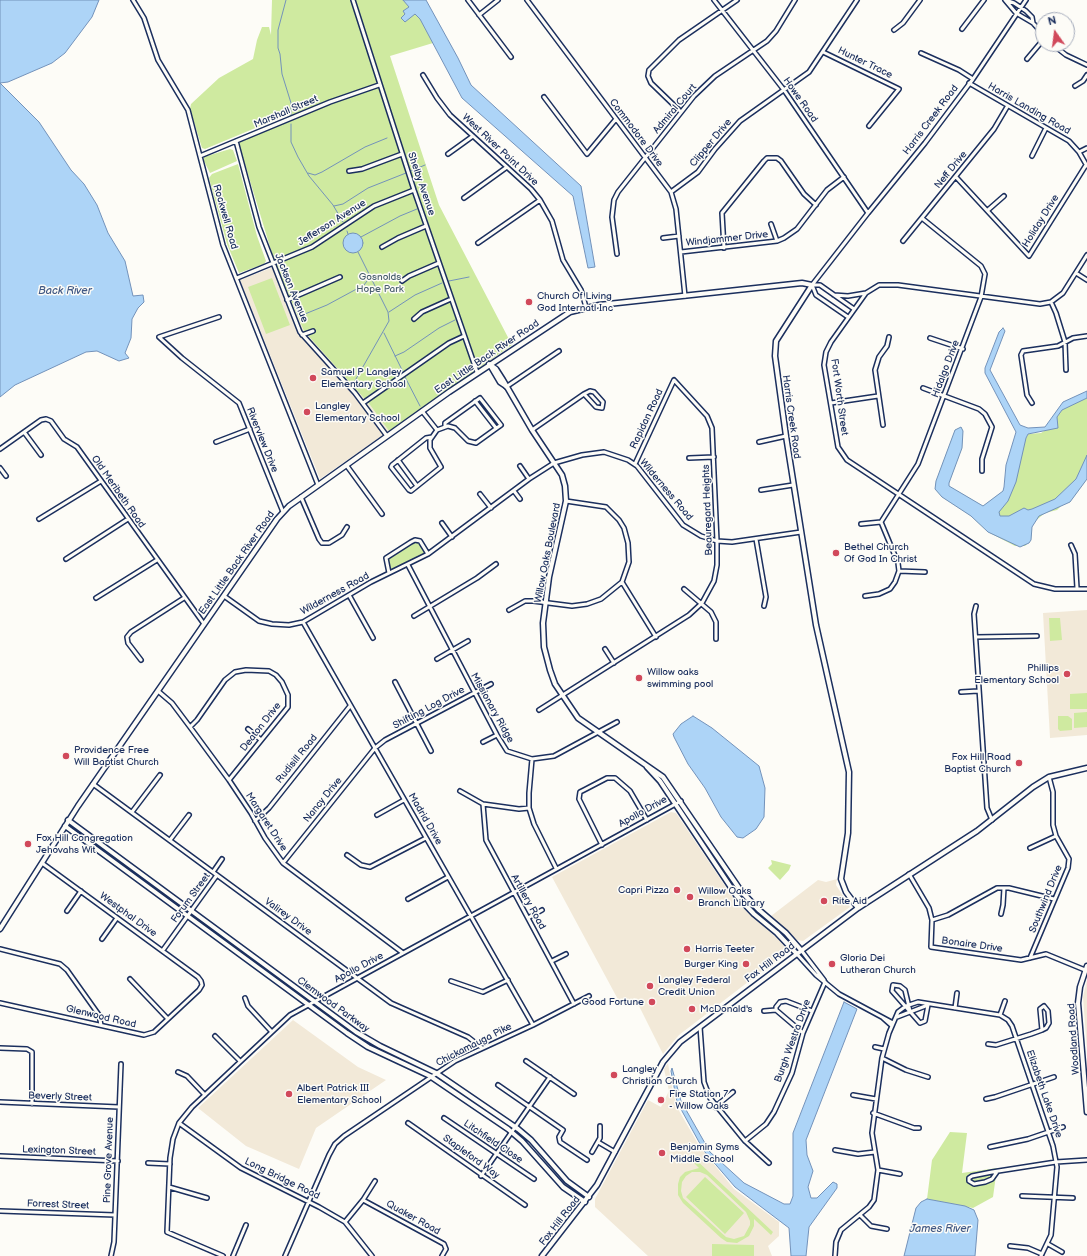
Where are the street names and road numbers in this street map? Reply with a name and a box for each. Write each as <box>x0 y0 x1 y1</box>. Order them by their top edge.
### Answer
street label: Hunter Trace <box>836 45 894 81</box>
street label: Howe Road <box>780 75 820 125</box>
street label: Harris Landing Road <box>986 80 1072 138</box>
street label: Admiral Court <box>651 82 699 136</box>
street label: Harris Creek Road <box>901 83 961 157</box>
street label: Marshall Street <box>252 93 320 131</box>
street label: Commodore Drive <box>607 97 665 169</box>
street label: West River Point Drive <box>459 111 541 189</box>
street label: Clipper Drive <box>687 117 735 169</box>
street label: Neff Drive <box>932 149 970 191</box>
street label: Shelby Avenue <box>405 151 437 217</box>
street label: Rockwell Road <box>210 183 240 251</box>
street label: Holiday Drive <box>1020 193 1062 249</box>
street label: Jefferson Avenue <box>296 197 368 249</box>
street label: Windjammer Drive <box>685 229 769 249</box>
street label: Jackson Avenue <box>272 252 310 324</box>
street label: East Little Back River Road <box>432 317 542 397</box>
street label: Hidalgo Drive <box>929 338 963 400</box>
street label: Fort Worth Street <box>828 358 850 436</box>
street label: Harris Creek Road <box>779 374 803 460</box>
street label: Rapidan Road <box>628 387 666 451</box>
street label: Riverview Drive <box>243 406 281 474</box>
street label: Old Meribeth Road <box>88 453 148 531</box>
street label: Wilderness Road <box>637 457 695 523</box>
street label: Beauregard Heights <box>700 464 716 556</box>
street label: Willow Oaks Boulevard <box>532 502 564 604</box>
street label: East Little Back River Road <box>197 509 277 617</box>
street label: Wilderness Road <box>299 570 371 618</box>
street label: Missionary Ridge <box>468 671 516 745</box>
street label: Shifting Log Drive <box>391 684 467 732</box>
street label: Deaton Drive <box>238 700 284 754</box>
street label: Rudisill Road <box>274 732 320 786</box>
street label: Nancy Drive <box>301 775 345 825</box>
street label: Margaret Drive <box>243 790 289 854</box>
street label: Madrid Drive <box>405 791 445 847</box>
street label: Apollo Drive <box>617 794 669 830</box>
street label: Southwind Drive <box>1027 863 1065 935</box>
street label: Forum Street <box>169 871 213 925</box>
street label: Artillery Road <box>508 872 548 932</box>
street label: Westphal Drive <box>97 890 159 940</box>
street label: Valirey Drive <box>262 896 314 938</box>
street label: Bonaire Drive <box>941 935 1003 955</box>
street label: Fox Hill Road <box>743 940 797 986</box>
street label: Apollo Drive <box>332 950 386 986</box>
street label: Clemwood Parkway <box>294 975 372 1035</box>
street label: Burgh Westra Drive <box>772 998 814 1084</box>
street label: Glenwood Road <box>65 1003 137 1031</box>
street label: Woodland Road <box>1066 1003 1082 1075</box>
street label: Chickamauga Pike <box>434 1021 514 1069</box>
street label: Elizabeth Lake Drive <box>1023 1048 1065 1140</box>
street label: Beverly Street <box>28 1090 92 1104</box>
street label: Pine Grove Avenue <box>101 1117 117 1203</box>
street label: Litchfield Close <box>461 1118 525 1166</box>
street label: Stapleford Way <box>440 1132 502 1182</box>
street label: Lexington Street <box>22 1144 96 1158</box>
street label: Long Bridge Road <box>242 1156 322 1202</box>
street label: Fox Hill Road <box>537 1194 583 1248</box>
street label: Forrest Street <box>27 1198 89 1212</box>
street label: Quaker Road <box>384 1198 442 1238</box>

